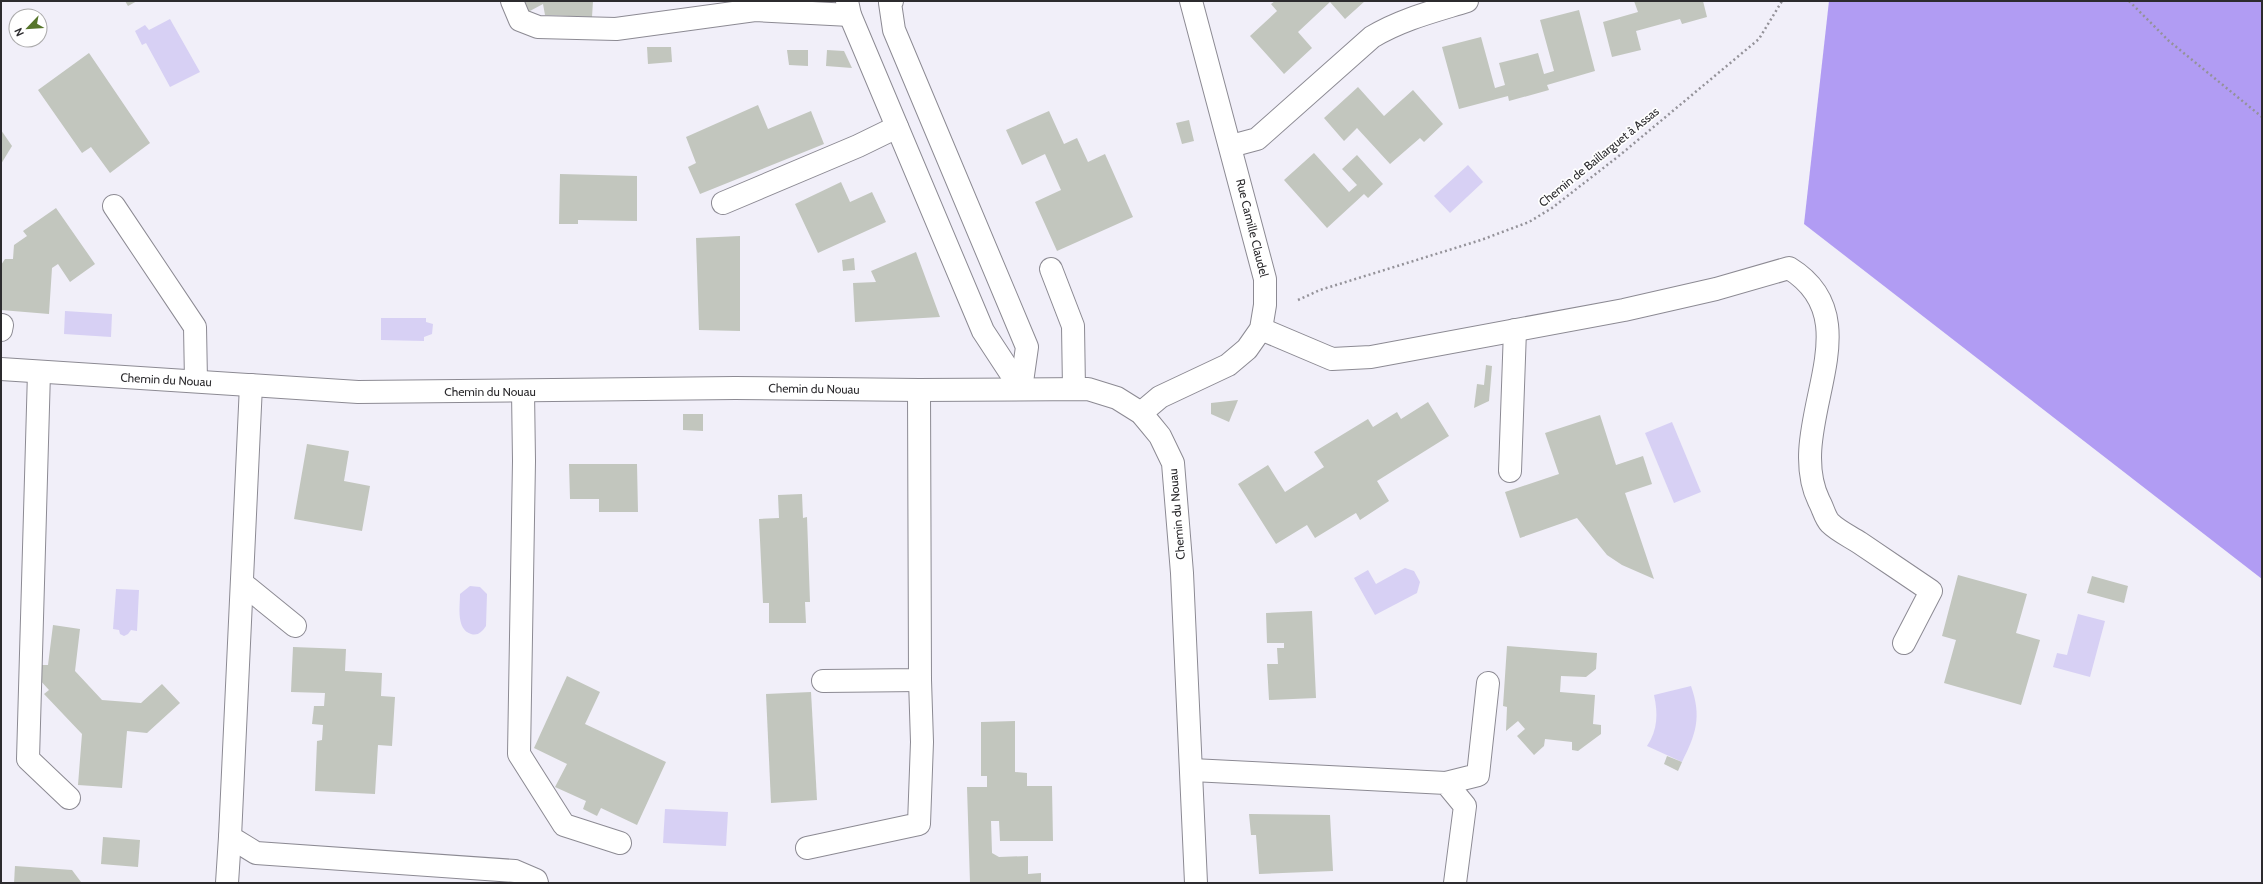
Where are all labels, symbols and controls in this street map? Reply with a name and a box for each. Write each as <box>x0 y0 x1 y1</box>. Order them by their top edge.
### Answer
north arrow <box>8 8 48 48</box>
text: N <box>11 26 27 39</box>
street label: Chemin de Baillarguet à Assas <box>1536 103 1662 210</box>
street label: Rue Camille Claudel <box>1233 177 1272 279</box>
street label: Chemin du Nouau <box>120 370 212 389</box>
street label: Chemin du Nouau <box>768 380 860 397</box>
street label: Chemin du Nouau <box>444 384 536 399</box>
street label: Chemin du Nouau <box>1165 468 1188 560</box>

